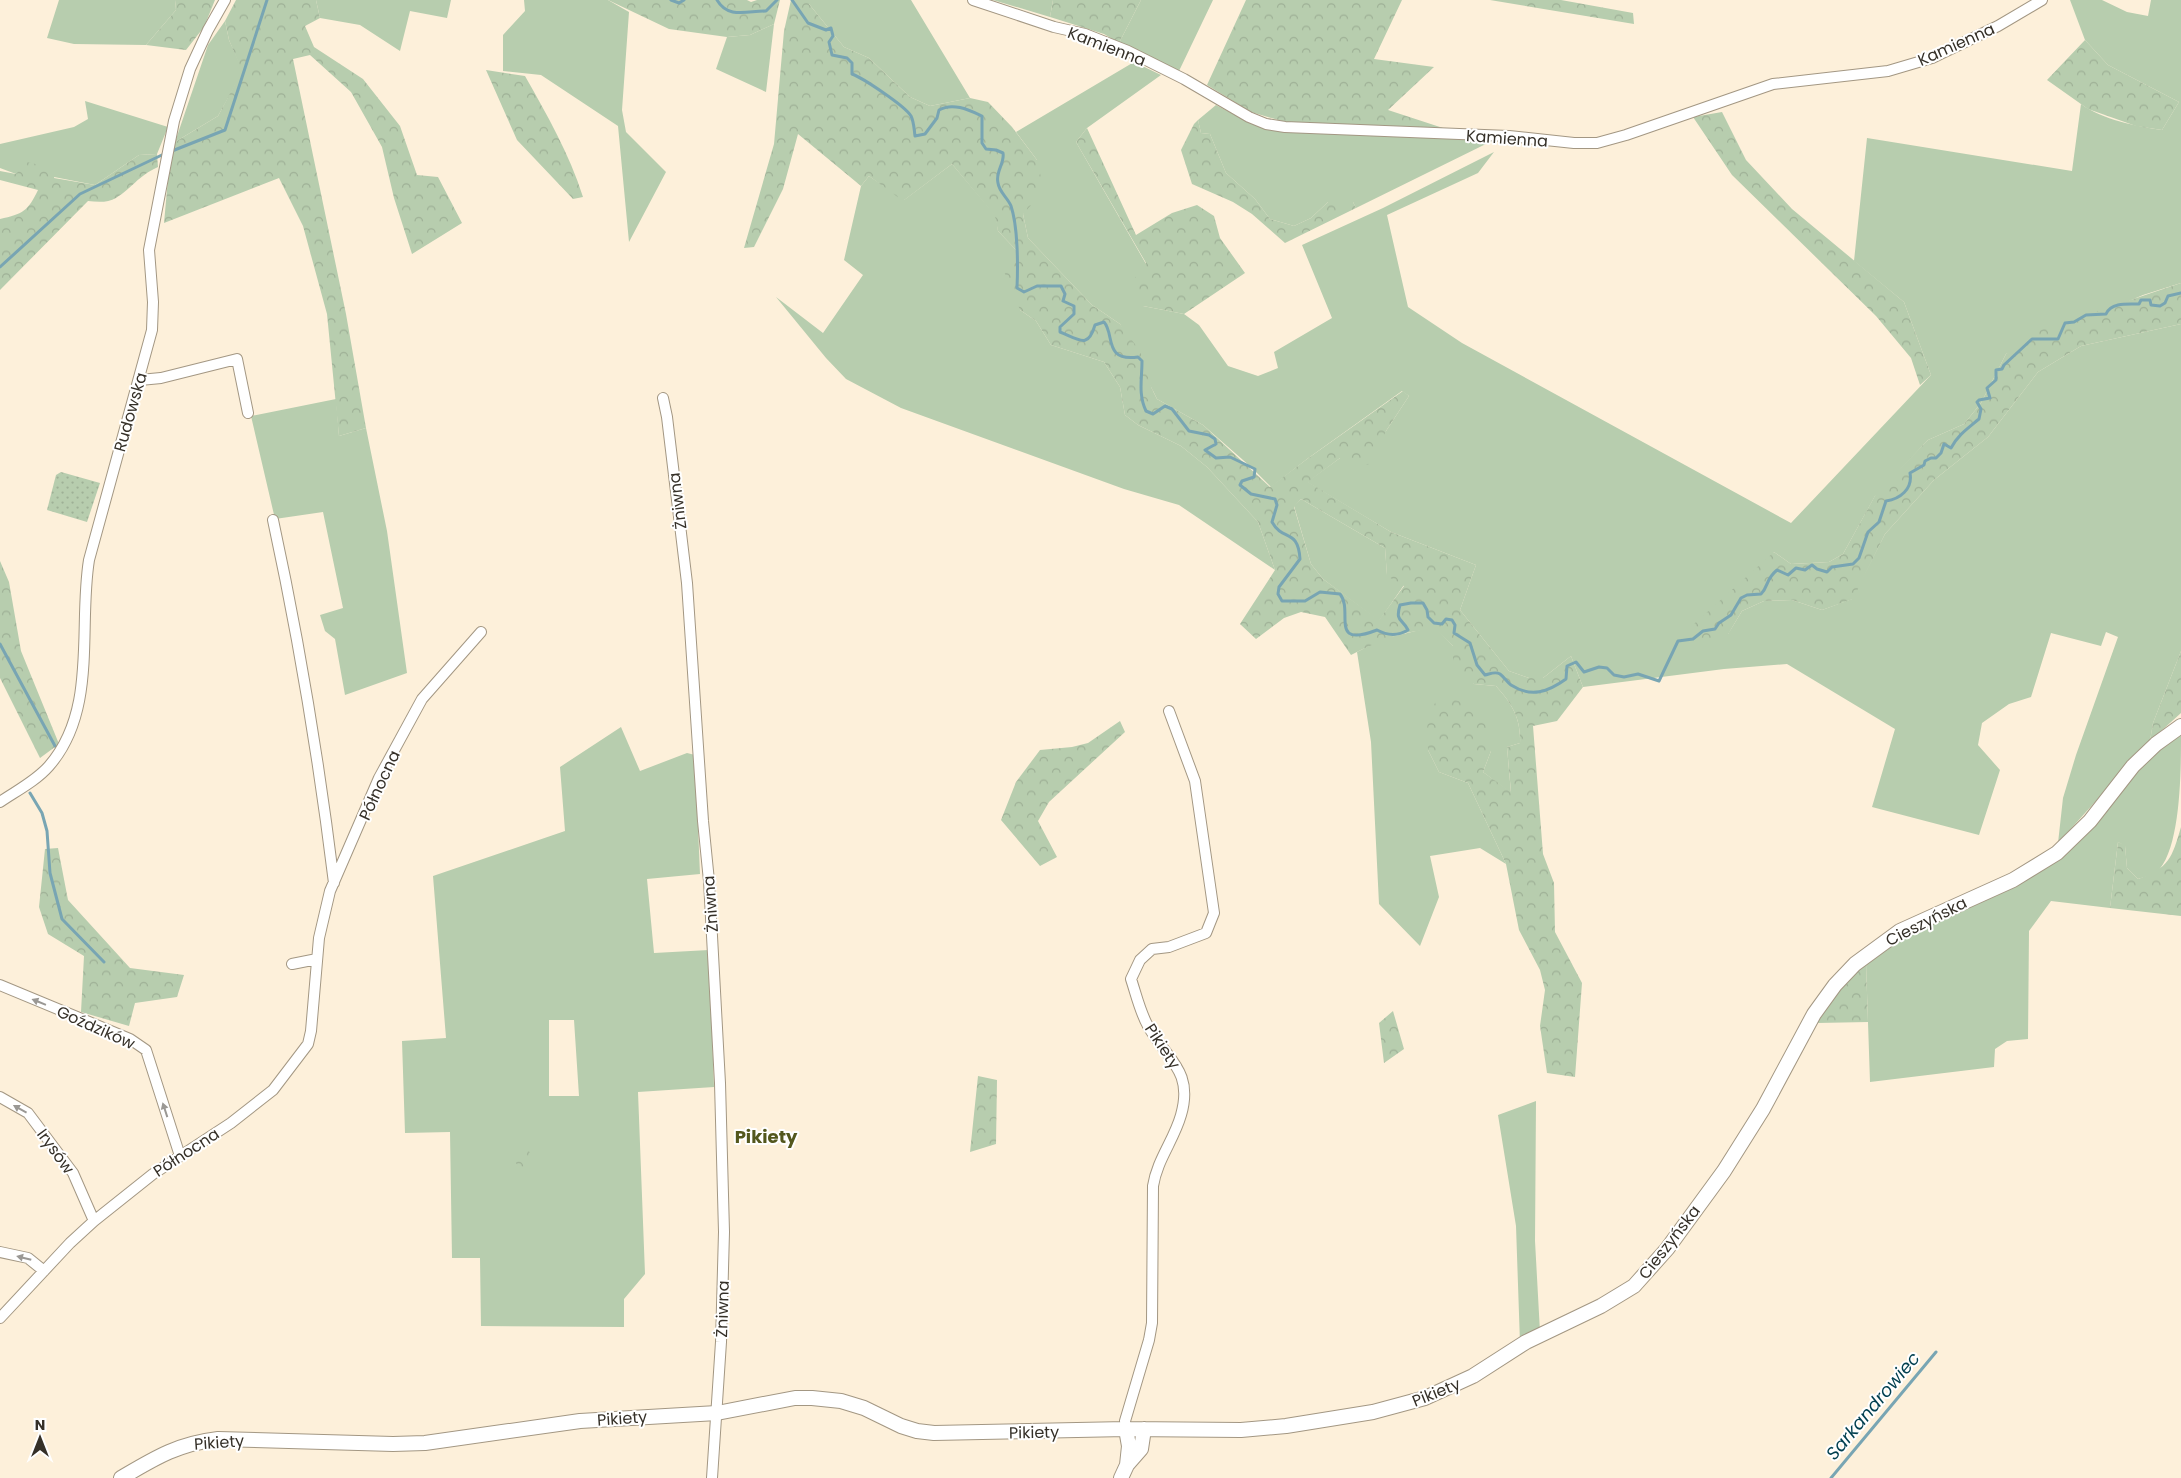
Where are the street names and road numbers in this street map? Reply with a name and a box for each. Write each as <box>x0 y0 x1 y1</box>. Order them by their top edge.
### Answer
street label: Kamienna <box>1914 17 1998 72</box>
street label: Kamienna <box>1064 21 1149 72</box>
street label: Kamienna <box>1465 124 1549 153</box>
street label: Rudowska <box>108 370 153 455</box>
street label: Żniwna <box>663 471 692 531</box>
street label: Północna <box>353 746 406 824</box>
street label: Żniwna <box>697 875 724 933</box>
street label: Cieszyńska <box>1882 891 1971 952</box>
street label: Goździków <box>53 1000 139 1055</box>
street label: Pikiety <box>1139 1019 1186 1074</box>
street label: Północna <box>149 1122 224 1182</box>
street label: Irysów <box>31 1124 80 1179</box>
street label: Cieszyńska <box>1633 1200 1706 1284</box>
street label: Żniwna <box>710 1280 735 1338</box>
street label: Pikiety <box>1409 1372 1464 1413</box>
street label: Pikiety <box>596 1405 648 1432</box>
street label: Pikiety <box>1009 1421 1059 1444</box>
street label: Pikiety <box>193 1429 245 1456</box>

